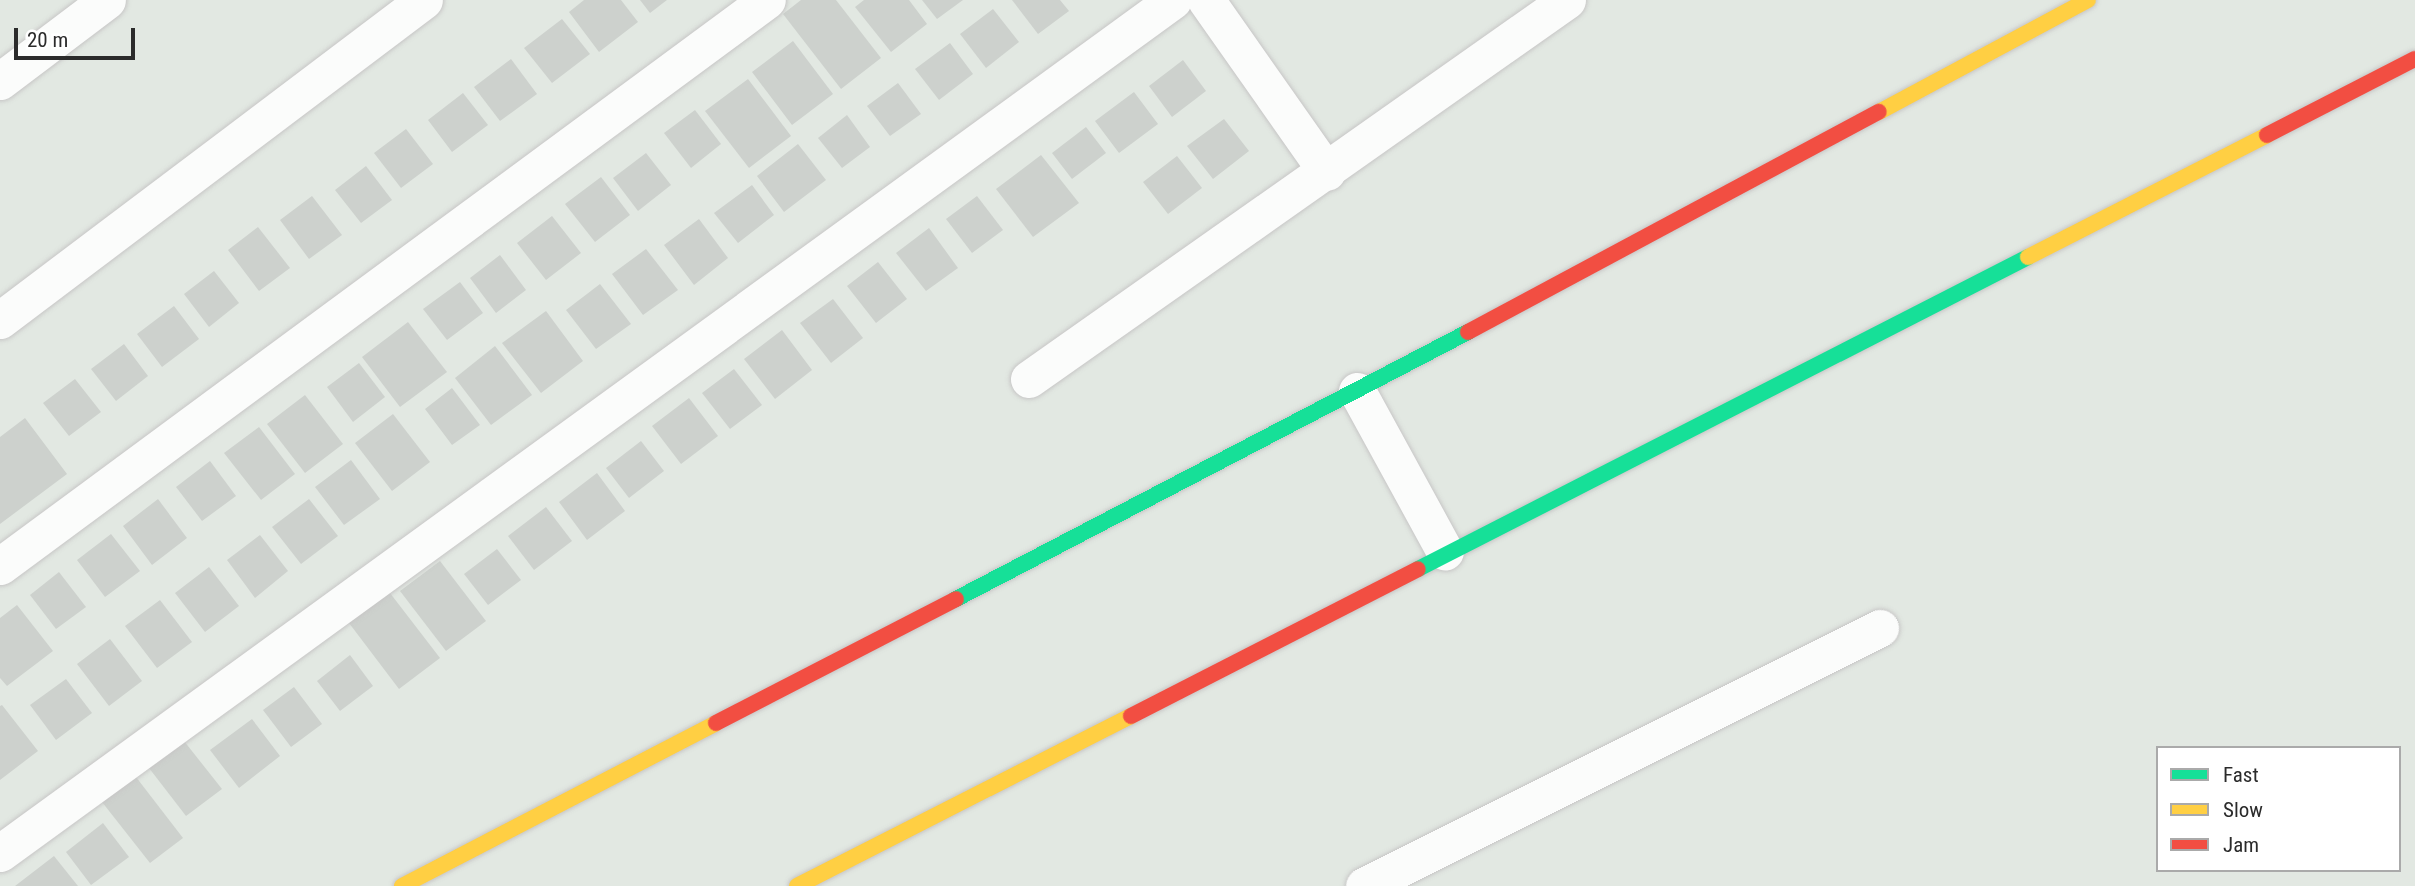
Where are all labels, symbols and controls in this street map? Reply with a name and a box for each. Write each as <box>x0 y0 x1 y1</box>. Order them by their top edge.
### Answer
scale bar <box>18 14 138 58</box>
text: 20 m <box>27 28 68 52</box>
legend <box>2156 746 2401 872</box>
text: Fast <box>2223 763 2259 787</box>
text: Slow <box>2223 798 2263 822</box>
text: Jam <box>2223 833 2259 857</box>

